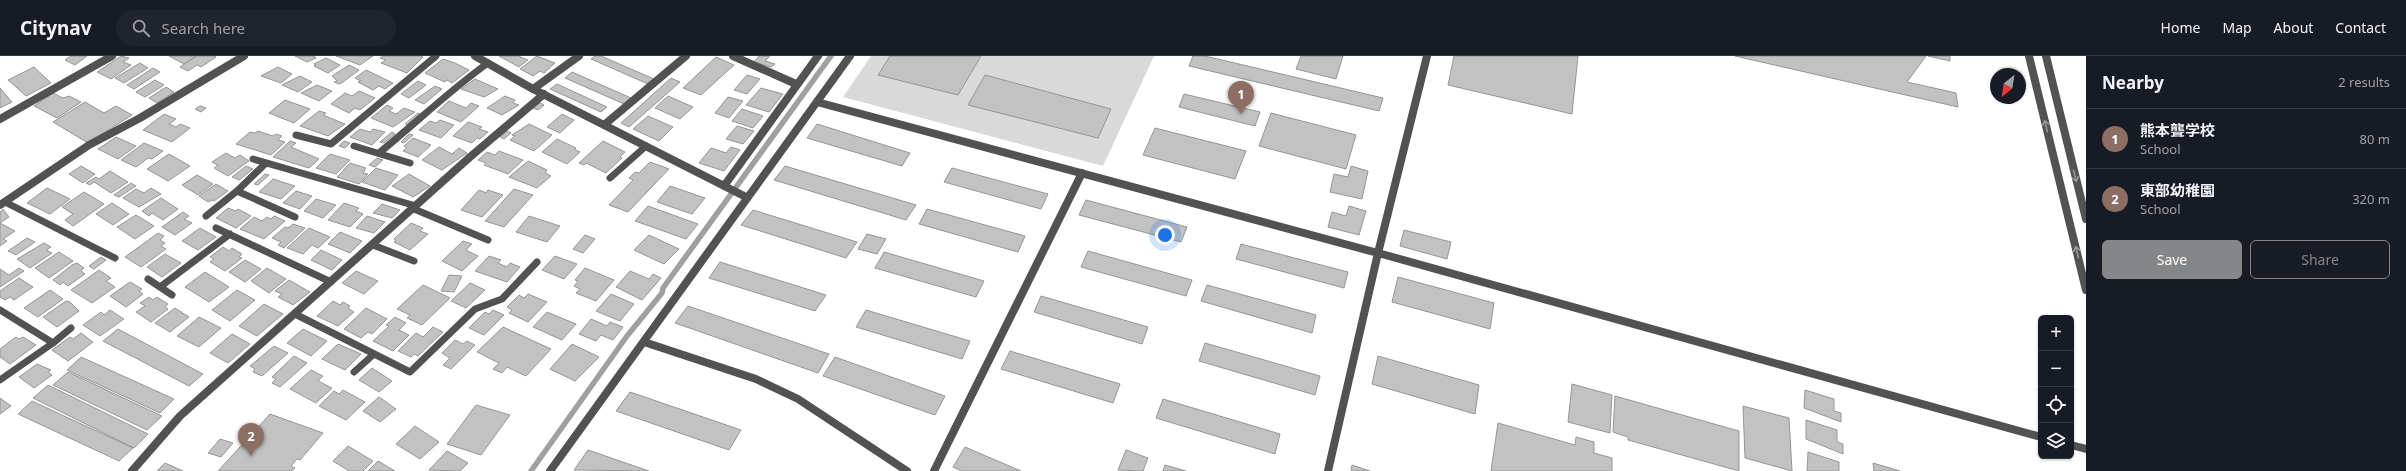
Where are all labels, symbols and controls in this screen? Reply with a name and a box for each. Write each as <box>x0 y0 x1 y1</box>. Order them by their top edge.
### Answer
search box <box>116 10 396 46</box>
text: Citynav <box>20 15 92 41</box>
icon: search <box>130 17 152 39</box>
text: Search here <box>162 18 245 38</box>
text: Home <box>2161 18 2200 37</box>
text: Map <box>2222 18 2252 37</box>
text: About <box>2274 18 2313 37</box>
text: Contact <box>2335 18 2386 37</box>
north arrow <box>1990 68 2026 104</box>
text: Nearby <box>2102 71 2164 94</box>
text: 2 results <box>2338 73 2390 91</box>
pin: 1 <box>1228 81 1254 114</box>
one-way arrow <box>2041 120 2049 133</box>
text: 熊本聾学校 <box>2140 120 2215 140</box>
text: 1 <box>2111 130 2119 148</box>
text: 80 m <box>2360 130 2390 148</box>
text: School <box>2140 140 2181 158</box>
one-way arrow <box>2072 169 2079 182</box>
text: 東部幼稚園 <box>2140 180 2215 200</box>
text: 2 <box>2111 190 2119 208</box>
text: 320 m <box>2352 190 2390 208</box>
text: School <box>2140 200 2181 218</box>
your location <box>1155 225 1175 245</box>
button: Save <box>2102 240 2242 279</box>
button: Share <box>2250 240 2390 279</box>
one-way arrow <box>2072 246 2080 259</box>
map controls <box>2038 315 2074 459</box>
button: + <box>2038 315 2074 351</box>
button: − <box>2038 351 2074 387</box>
button: locate <box>2038 387 2074 423</box>
pin: 2 <box>238 423 264 456</box>
button: layers <box>2038 423 2074 459</box>

